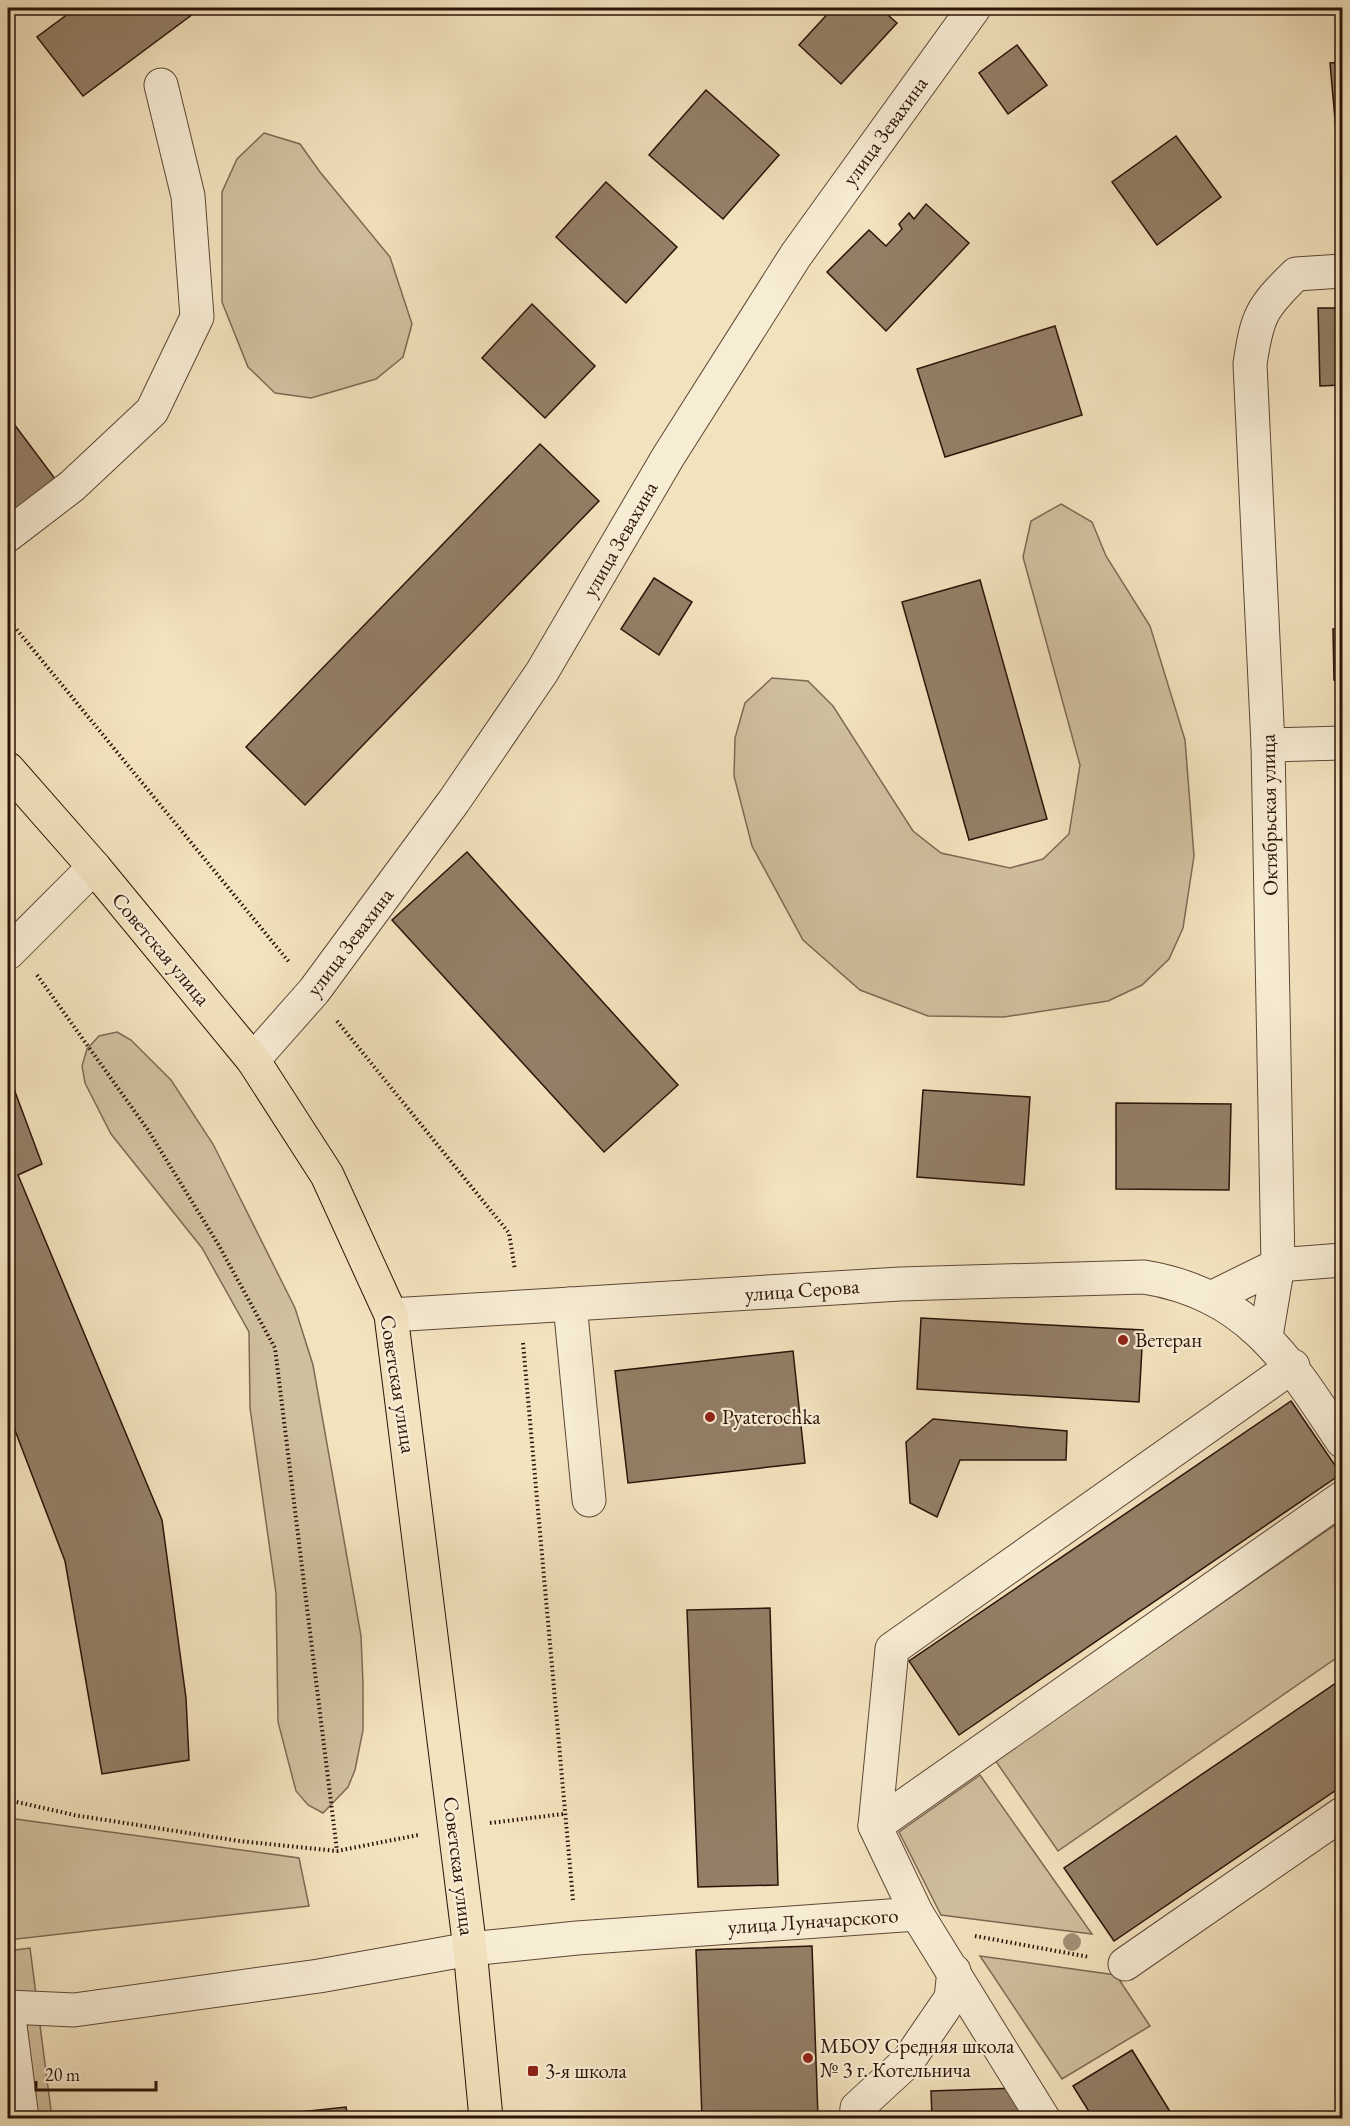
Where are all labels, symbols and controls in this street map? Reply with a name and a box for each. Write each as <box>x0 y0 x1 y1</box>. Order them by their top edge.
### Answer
street label: улица Зевахина <box>836 70 934 191</box>
street label: улица Зевахина <box>576 476 664 601</box>
street label: Октябрьская улица <box>1254 733 1283 896</box>
street label: улица Зевахина <box>300 882 400 1001</box>
street label: Советская улица <box>106 886 217 1011</box>
street label: улица Серова <box>744 1272 861 1307</box>
street label: Советская улица <box>374 1313 423 1456</box>
place label: Ветеран <box>1135 1326 1202 1353</box>
marker: Ветеран <box>1116 1333 1130 1347</box>
place label: Pyaterochka <box>722 1403 821 1430</box>
marker: Pyaterochka <box>703 1410 717 1424</box>
street label: Советская улица <box>438 1795 481 1938</box>
street label: улица Луначарского <box>727 1901 899 1940</box>
place label: МБОУ Средняя школа № 3 г. Котельнича <box>820 2032 1015 2083</box>
marker: МБОУ Средняя школа № 3 г. Котельнича <box>801 2051 815 2065</box>
scale bar <box>36 2054 156 2092</box>
place label: 3-я школа <box>545 2057 628 2084</box>
text: 20 m <box>45 2063 80 2086</box>
marker: 3-я школа <box>526 2064 540 2078</box>

